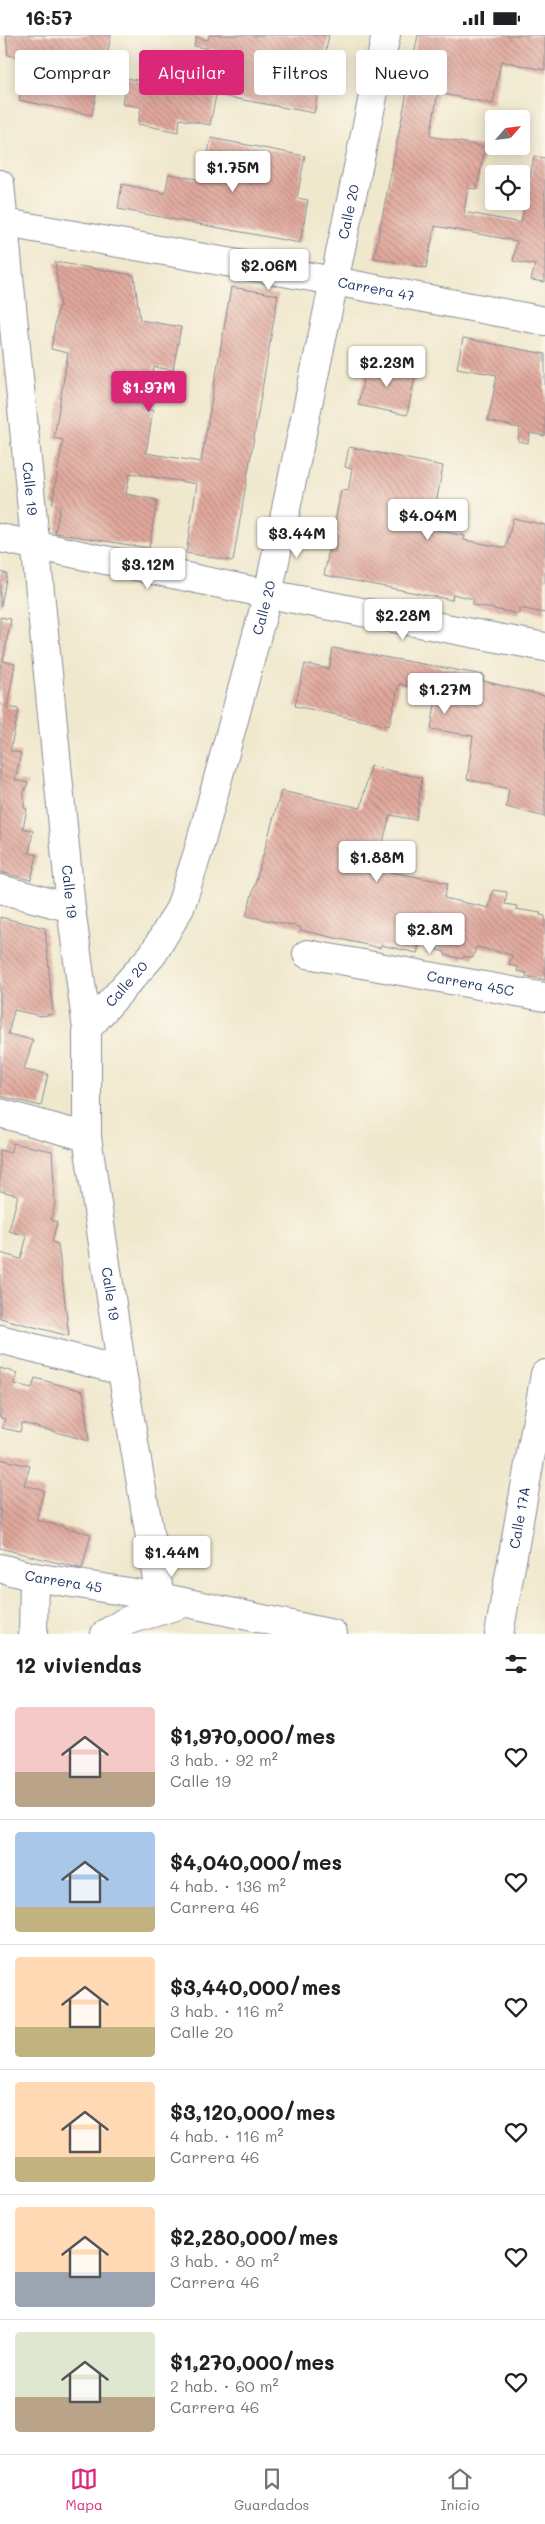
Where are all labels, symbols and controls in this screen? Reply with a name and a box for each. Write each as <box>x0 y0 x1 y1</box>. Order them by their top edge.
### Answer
text: 16:57 <box>25 5 73 30</box>
chip: Comprar <box>15 50 129 95</box>
chip: Alquilar <box>139 50 244 95</box>
chip: Filtros <box>254 50 346 95</box>
chip: Nuevo <box>356 50 447 95</box>
north arrow <box>485 110 530 155</box>
map controls <box>485 110 530 210</box>
pin: $1.75M <box>192 151 274 193</box>
text: $1.75M <box>206 156 260 177</box>
button: locate <box>485 165 530 210</box>
street label: Calle 20 <box>333 182 363 241</box>
pin: $2.06M <box>228 249 310 291</box>
text: $2.06M <box>241 254 297 275</box>
street label: Carrera 47 <box>336 272 416 305</box>
pin: $2.23M <box>346 345 428 388</box>
text: $2.23M <box>359 351 415 372</box>
pin: $1.97M <box>108 371 190 413</box>
text: $1.97M <box>122 376 176 397</box>
street label: Calle 19 <box>18 461 42 516</box>
pin: $4.04M <box>387 499 469 541</box>
text: $4.04M <box>399 504 457 525</box>
pin: $3.44M <box>256 517 338 559</box>
text: $3.44M <box>268 522 326 543</box>
pin: $3.12M <box>107 547 189 590</box>
text: $3.12M <box>121 553 175 574</box>
street label: Calle 20 <box>247 579 280 637</box>
pin: $2.28M <box>362 599 444 641</box>
text: $2.28M <box>375 604 431 625</box>
pin: $1.27M <box>404 673 486 715</box>
text: $1.27M <box>419 678 471 699</box>
pin: $1.88M <box>336 841 418 883</box>
text: $1.88M <box>350 846 404 867</box>
street label: Calle 19 <box>58 864 82 919</box>
pin: $2.8M <box>395 913 465 955</box>
text: $2.8M <box>407 918 453 939</box>
street label: Calle 20 <box>101 956 152 1011</box>
street label: Carrera 45C <box>425 966 515 1000</box>
street label: Calle 19 <box>98 1266 124 1322</box>
street label: Calle 17A <box>504 1485 534 1550</box>
pin: $1.44M <box>131 1535 213 1578</box>
text: $1.44M <box>144 1541 200 1562</box>
street label: Carrera 45 <box>23 1565 104 1597</box>
icon: filters <box>502 1650 530 1678</box>
text: 12 viviendas <box>15 1651 142 1678</box>
text: $1,970,000/mes <box>170 1722 336 1749</box>
icon: home <box>55 1727 115 1787</box>
icon: heart <box>502 1743 530 1771</box>
text: 3 hab. · 92 m² <box>170 1749 278 1770</box>
text: Calle 19 <box>170 1770 231 1791</box>
text: $4,040,000/mes <box>170 1848 342 1875</box>
icon: home <box>55 1852 115 1912</box>
icon: heart <box>502 1868 530 1896</box>
text: 4 hab. · 136 m² <box>170 1875 286 1896</box>
text: Carrera 46 <box>170 1896 260 1917</box>
text: $3,440,000/mes <box>170 1973 341 2000</box>
icon: home <box>55 1977 115 2037</box>
icon: heart <box>502 1993 530 2021</box>
text: 3 hab. · 116 m² <box>170 2000 284 2021</box>
text: Calle 20 <box>170 2021 233 2042</box>
text: $3,120,000/mes <box>170 2098 336 2125</box>
icon: home <box>55 2102 115 2162</box>
icon: heart <box>502 2118 530 2146</box>
text: 4 hab. · 116 m² <box>170 2125 284 2146</box>
text: Carrera 46 <box>170 2146 260 2167</box>
text: $2,280,000/mes <box>170 2223 338 2250</box>
icon: home <box>55 2227 115 2287</box>
icon: heart <box>502 2243 530 2271</box>
text: 3 hab. · 80 m² <box>170 2250 279 2271</box>
text: Carrera 46 <box>170 2271 260 2292</box>
text: $1,270,000/mes <box>170 2348 335 2375</box>
icon: home <box>55 2352 115 2412</box>
icon: heart <box>502 2368 530 2396</box>
text: 2 hab. · 60 m² <box>170 2375 279 2396</box>
text: Carrera 46 <box>170 2396 260 2417</box>
tab: Mapa <box>66 2465 103 2514</box>
tab: Guardados <box>234 2465 309 2514</box>
tab: Inicio <box>440 2465 479 2514</box>

